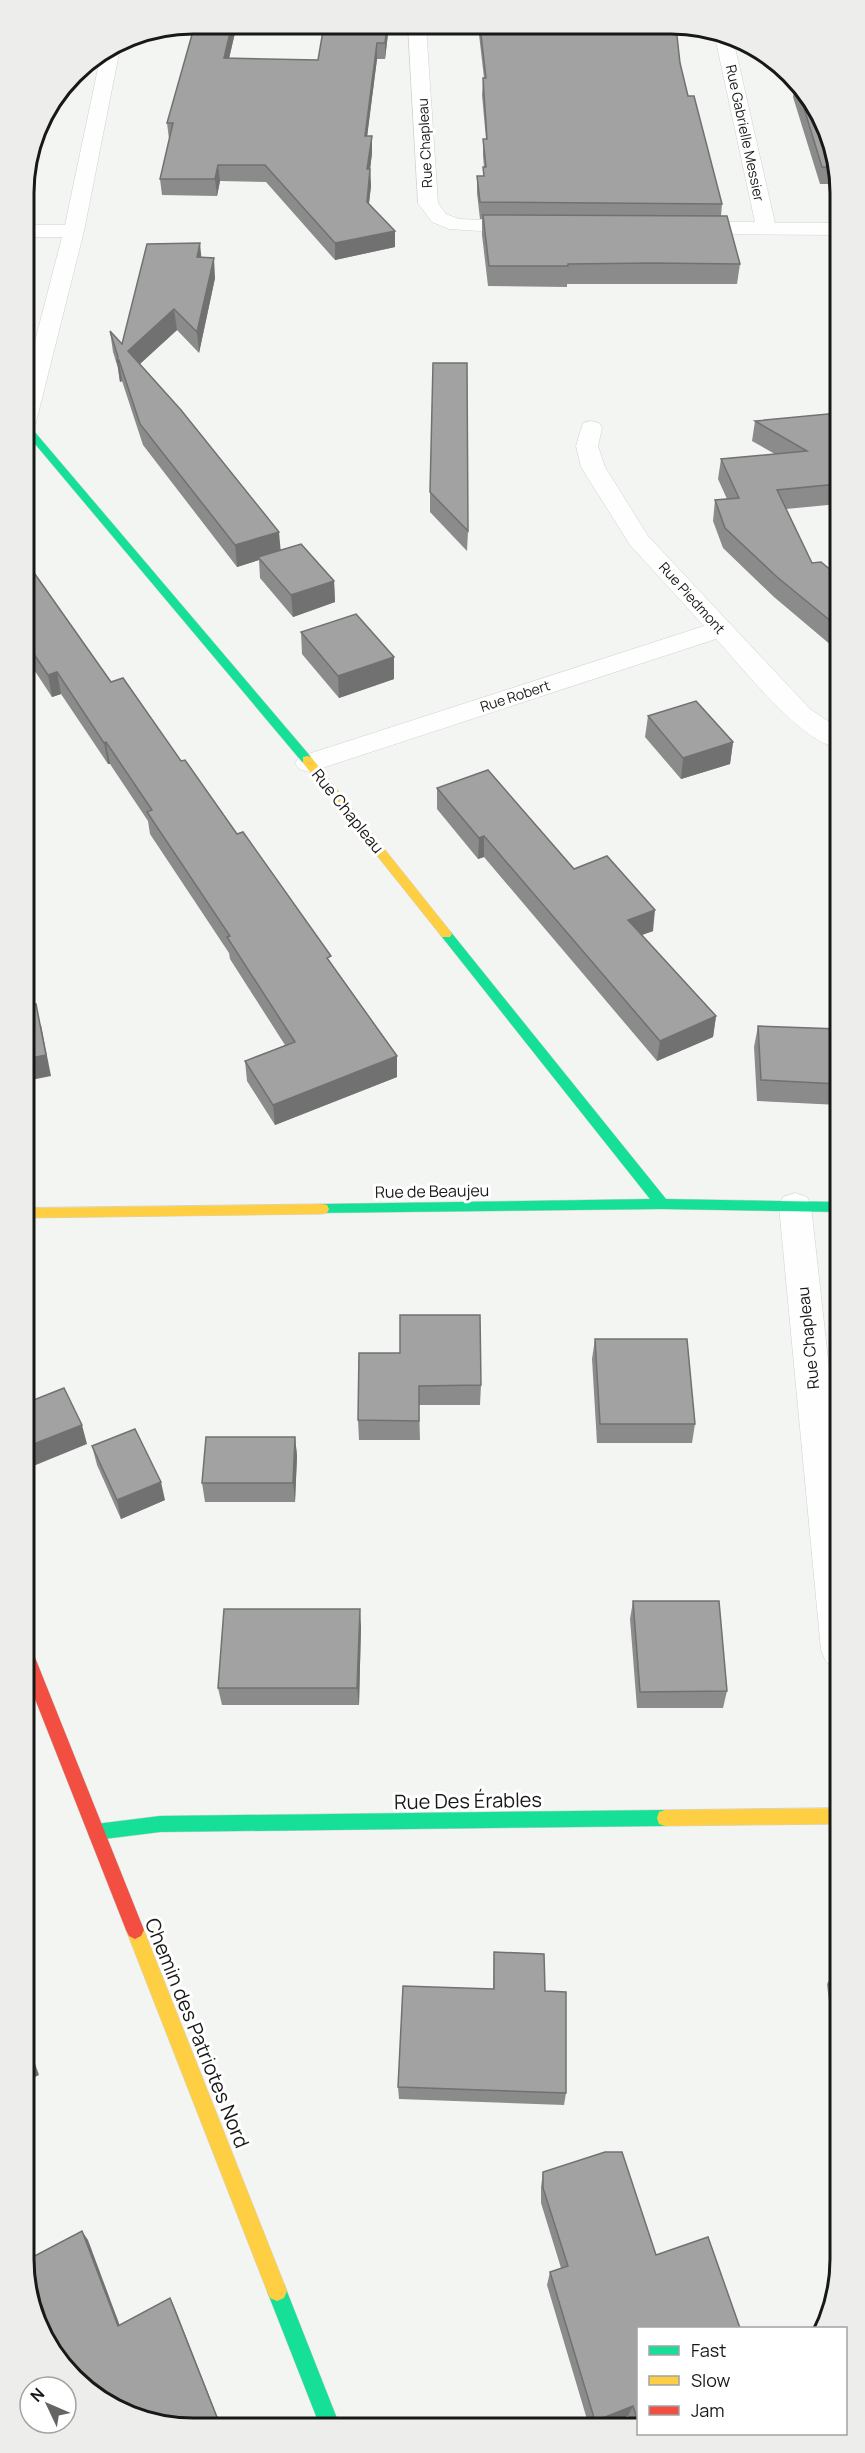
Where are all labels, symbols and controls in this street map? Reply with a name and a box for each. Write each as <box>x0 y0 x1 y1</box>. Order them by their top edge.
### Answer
street label: Rue Gabrielle Messier <box>722 63 769 203</box>
street label: Rue Chapleau <box>413 98 436 188</box>
street label: Rue Piedmont <box>655 558 730 638</box>
street label: Rue Robert <box>478 675 553 716</box>
street label: Rue Chapleau <box>307 764 389 858</box>
street label: Rue de Beaujeu <box>375 1179 489 1203</box>
street label: Rue Chapleau <box>792 1286 824 1390</box>
street label: Rue Des Érables <box>394 1786 542 1815</box>
street label: Chemin des Patriotes Nord <box>139 1914 256 2152</box>
legend <box>637 2327 847 2435</box>
text: Fast <box>691 2338 726 2362</box>
text: Slow <box>691 2368 731 2392</box>
north arrow <box>18 2375 78 2435</box>
text: N <box>25 2383 49 2406</box>
text: Jam <box>691 2398 725 2422</box>

